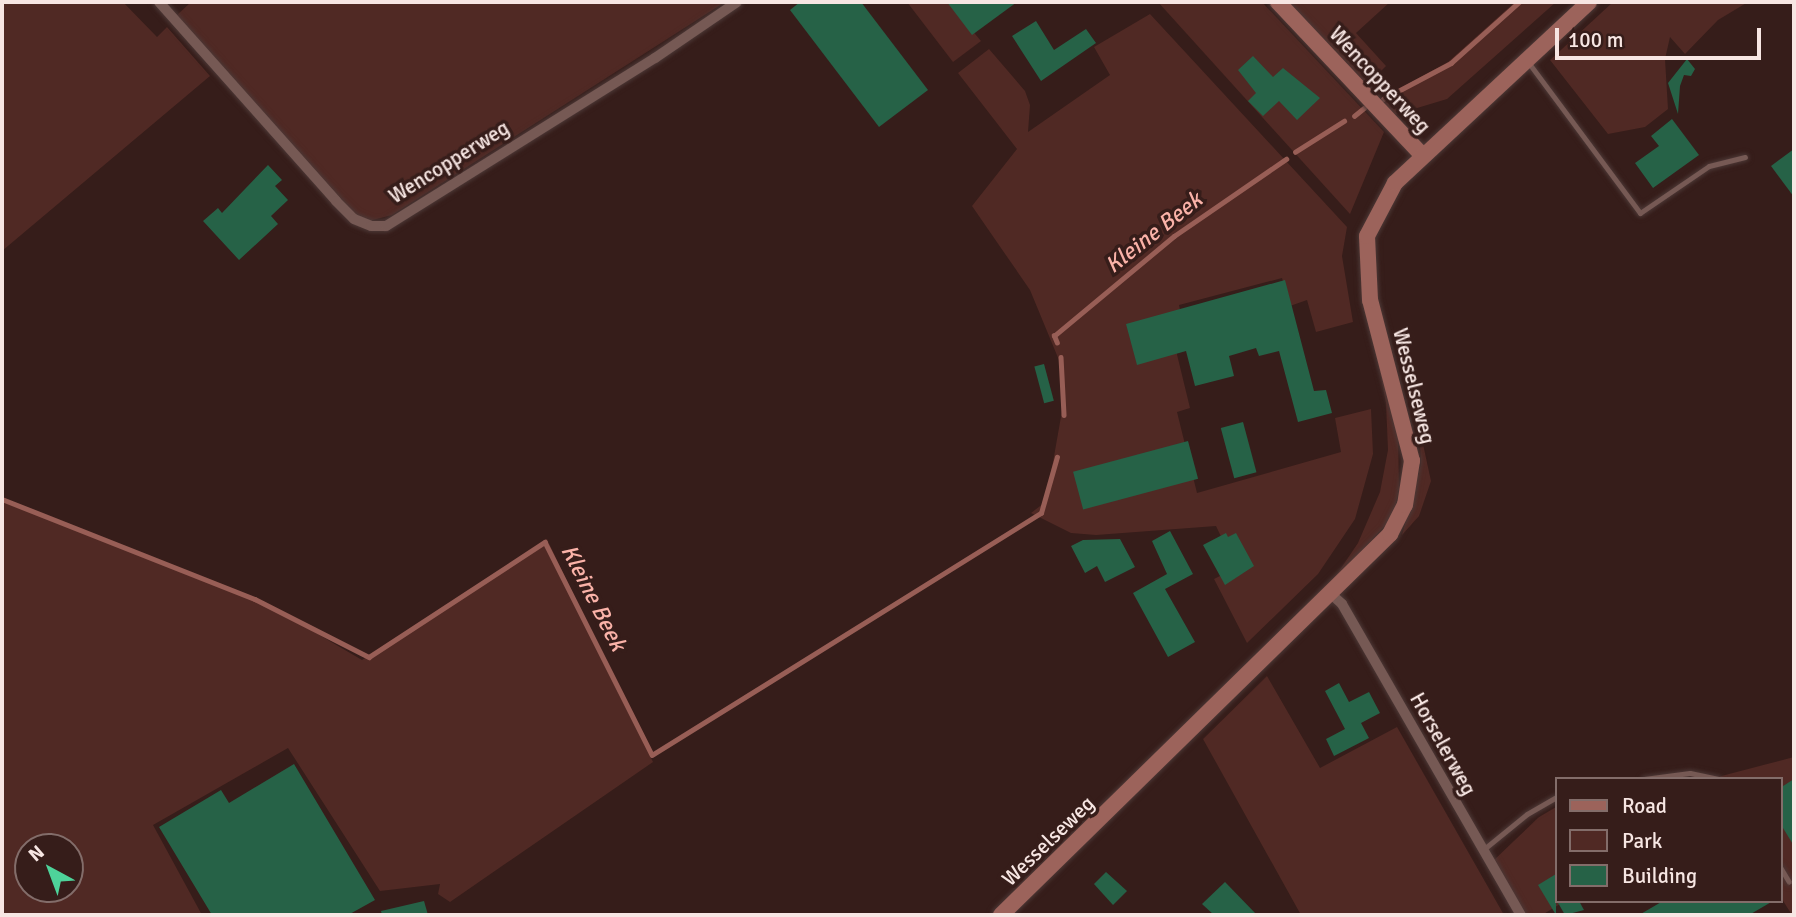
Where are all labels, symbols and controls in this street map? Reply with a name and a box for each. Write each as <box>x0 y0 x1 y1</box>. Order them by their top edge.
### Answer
scale bar <box>1558 14 1764 58</box>
street label: Wencopperweg <box>1324 21 1436 139</box>
text: 100 m <box>1568 27 1623 53</box>
street label: Wencopperweg <box>384 115 514 209</box>
water label: Kleine Beek <box>1100 187 1208 279</box>
street label: Wesselseweg <box>1387 325 1441 447</box>
water label: Kleine Beek <box>554 540 632 656</box>
street label: Horselerweg <box>1404 688 1482 800</box>
legend <box>1554 777 1782 903</box>
street label: Wesselseweg <box>997 791 1099 891</box>
text: Road <box>1622 793 1667 819</box>
text: Park <box>1622 828 1662 854</box>
north arrow <box>14 833 84 903</box>
text: N <box>24 840 49 867</box>
text: Building <box>1622 863 1697 889</box>

